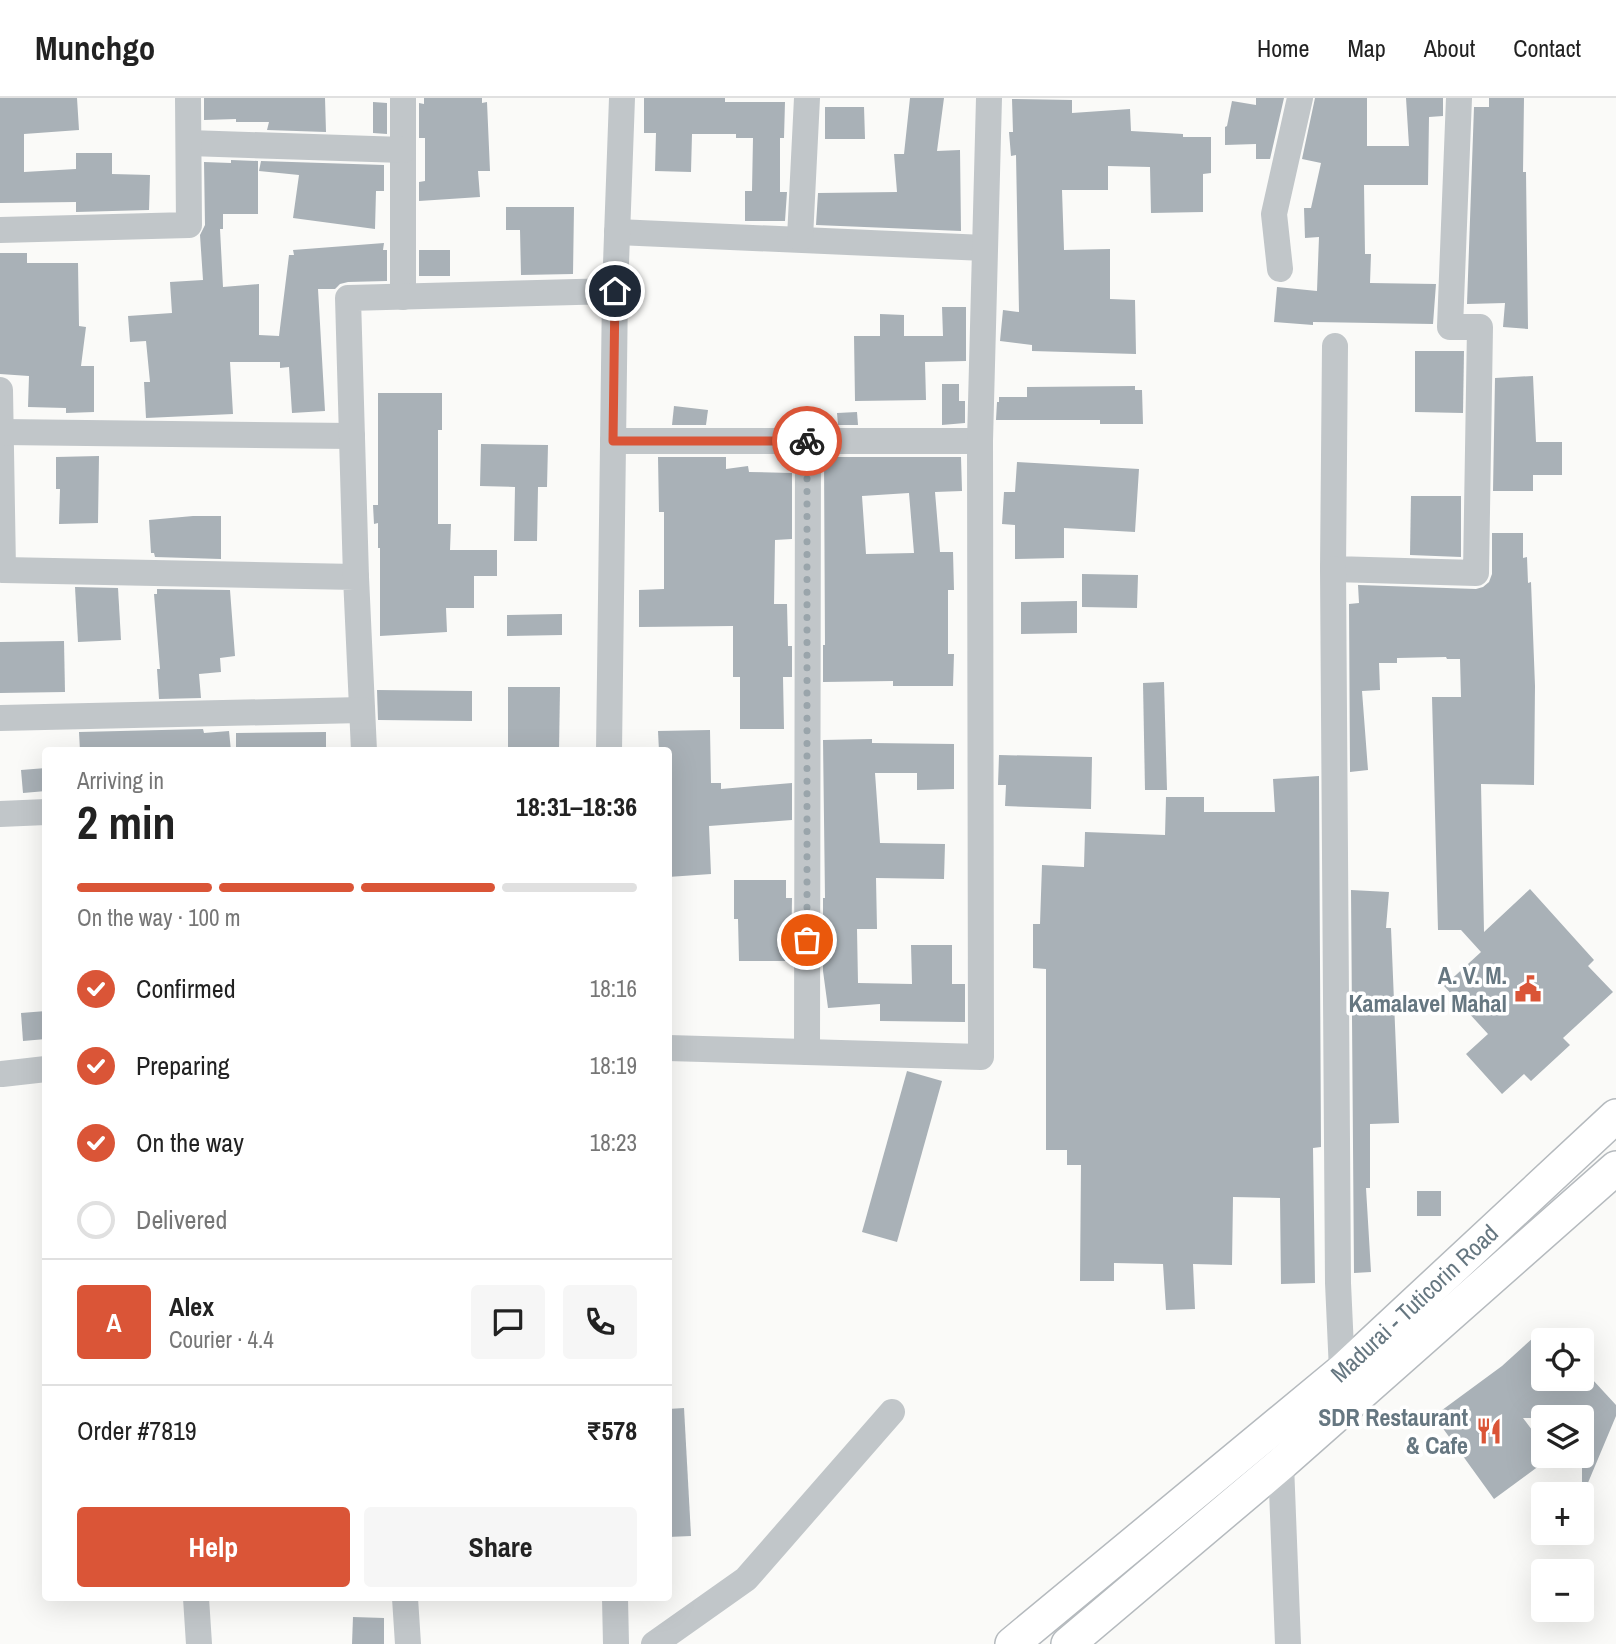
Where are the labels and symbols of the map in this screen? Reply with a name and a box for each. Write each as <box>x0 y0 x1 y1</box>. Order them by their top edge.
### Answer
pin <box>585 261 645 321</box>
courier <box>772 406 842 476</box>
pin <box>777 910 837 970</box>
place label: A. V. M. Kamalavel Mahal <box>1348 959 1507 1019</box>
public building icon: A. V. M. Kamalavel Mahal <box>1513 974 1543 1004</box>
street label: Madurai - Tuticorin Road <box>1323 1217 1505 1389</box>
place label: SDR Restaurant & Cafe <box>1318 1401 1468 1461</box>
restaurant icon: SDR Restaurant & Cafe <box>1474 1416 1504 1446</box>

